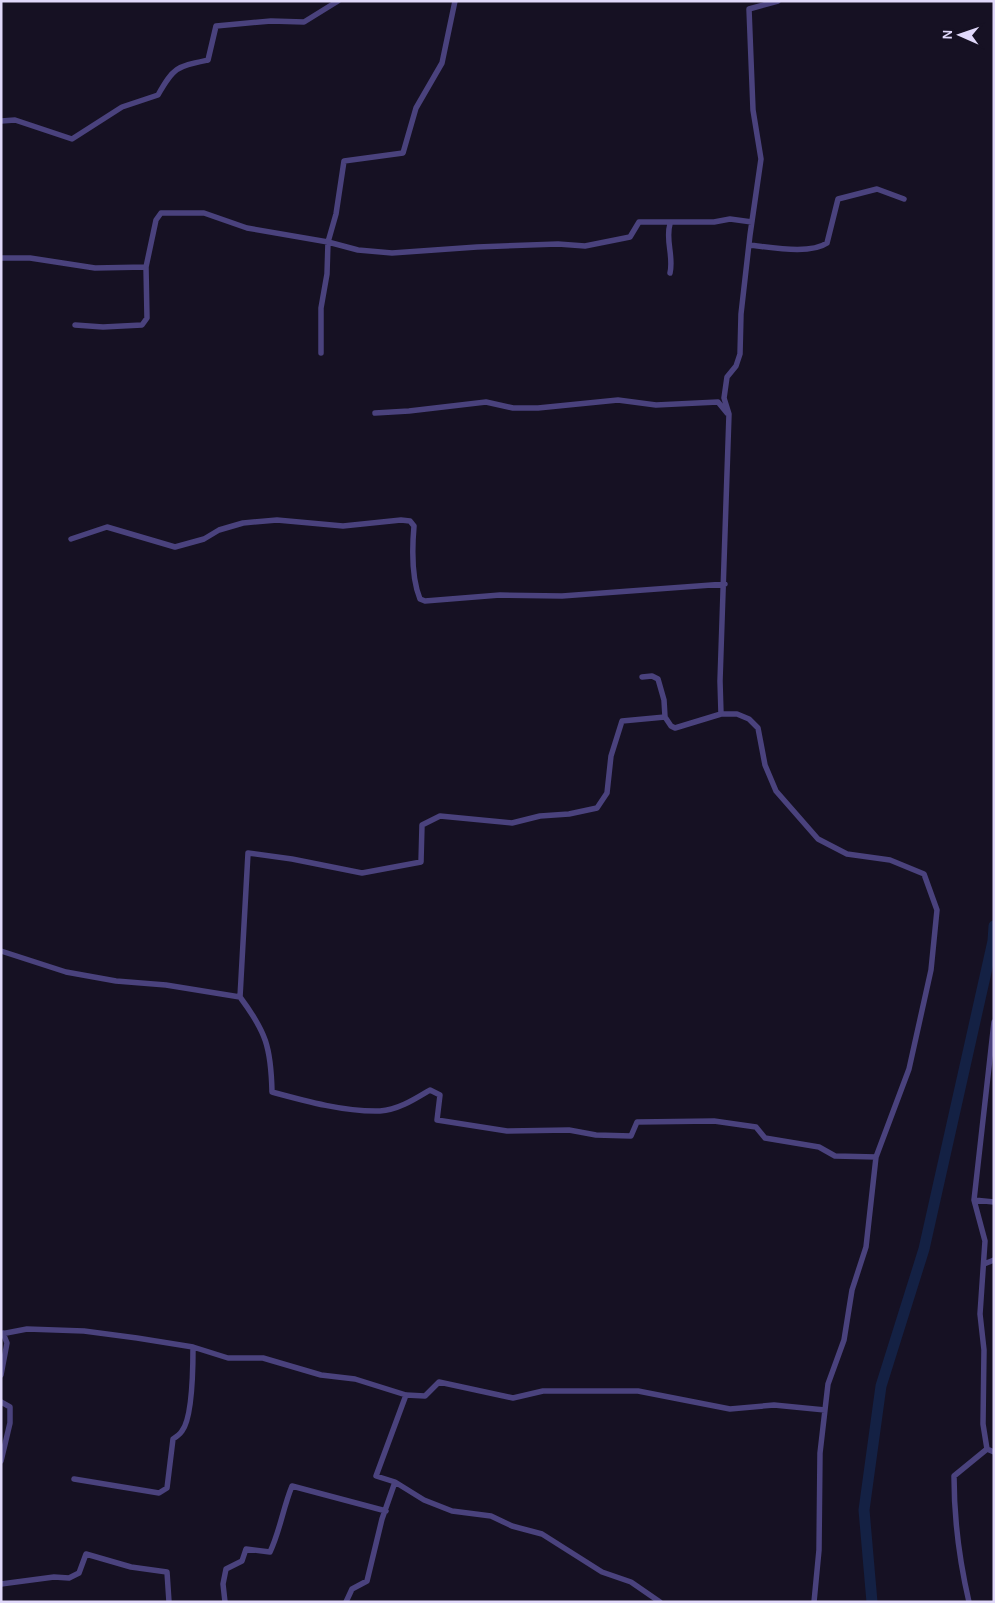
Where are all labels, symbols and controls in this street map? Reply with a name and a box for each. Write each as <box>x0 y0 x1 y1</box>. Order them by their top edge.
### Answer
north arrow <box>935 10 985 60</box>
text: N <box>939 29 956 40</box>

